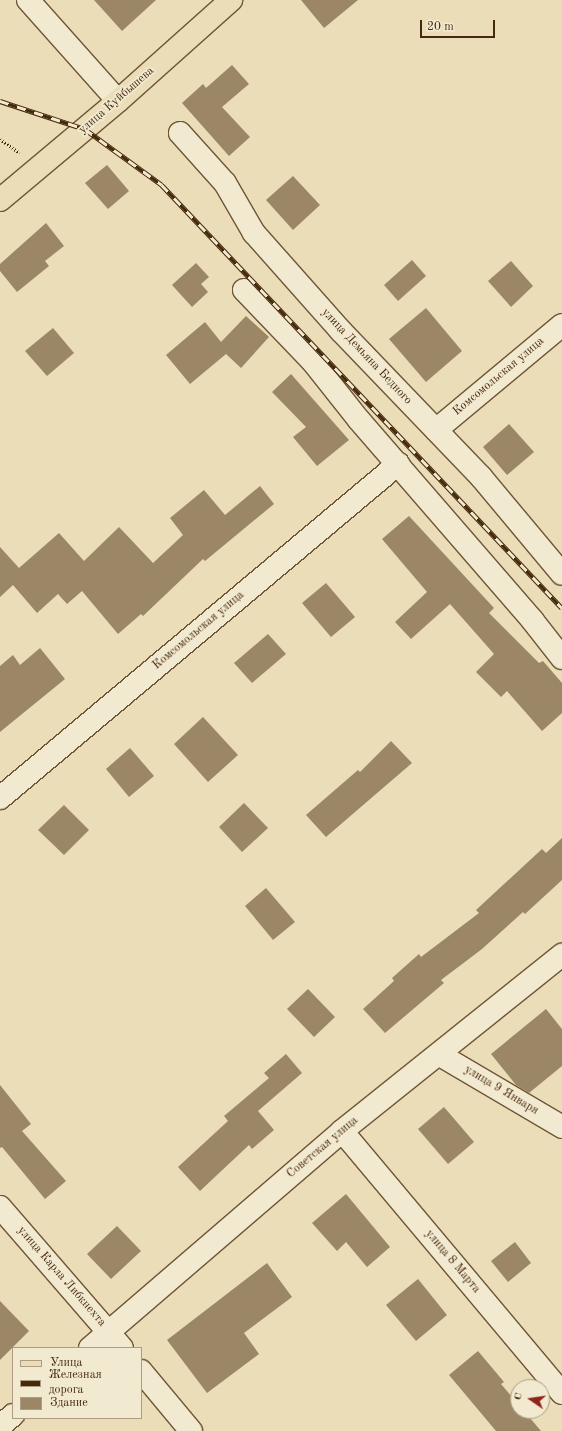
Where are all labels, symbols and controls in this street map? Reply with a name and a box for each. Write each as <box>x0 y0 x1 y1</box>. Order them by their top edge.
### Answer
scale bar <box>422 12 497 38</box>
text: 20 m <box>427 21 454 33</box>
street label: улица Куйбышева <box>76 64 158 138</box>
street label: улица Демьяна Бедного <box>318 306 414 408</box>
street label: Комсомольская улица <box>450 335 548 419</box>
street label: Комсомольская улица <box>150 589 248 673</box>
street label: улица 9 Января <box>461 1063 541 1119</box>
street label: Советская улица <box>285 1114 361 1182</box>
street label: улица Карла Либкнехта <box>14 1224 108 1330</box>
street label: улица 8 Марта <box>421 1227 483 1297</box>
legend <box>12 1347 142 1419</box>
text: Улица <box>50 1357 83 1369</box>
text: Железная дорога <box>49 1369 102 1396</box>
north arrow <box>510 1379 550 1419</box>
text: С <box>513 1392 525 1401</box>
text: Здание <box>50 1397 88 1409</box>

